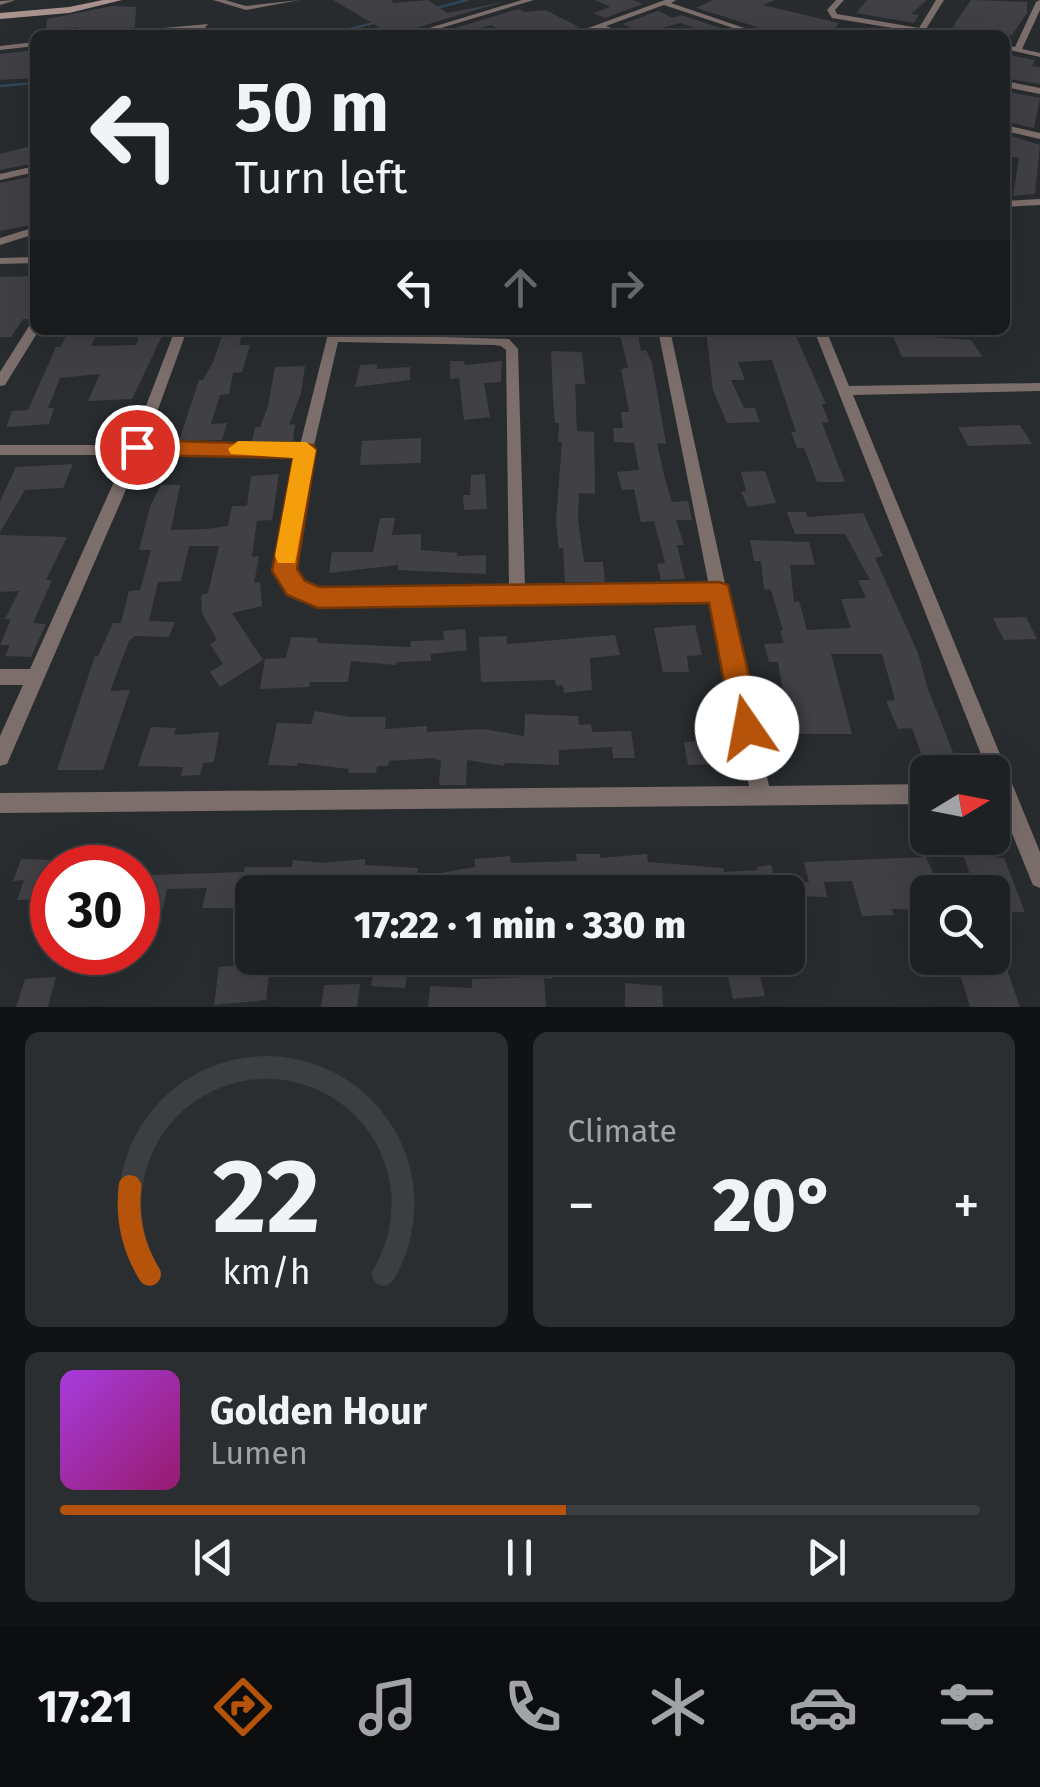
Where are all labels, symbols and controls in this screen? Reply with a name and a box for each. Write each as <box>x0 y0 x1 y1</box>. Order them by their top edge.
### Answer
text: 50 m <box>235 66 389 150</box>
icon: left <box>70 70 200 200</box>
text: Turn left <box>235 151 407 205</box>
icon: left <box>388 260 443 315</box>
icon: ahead <box>493 260 548 315</box>
icon: right <box>598 260 653 315</box>
pin <box>95 405 180 490</box>
icon: arrive <box>110 420 165 475</box>
position arrow <box>695 676 799 780</box>
north arrow <box>910 755 1010 855</box>
map controls <box>910 755 1010 975</box>
speed limit sign: 30 <box>30 845 160 975</box>
button: search <box>910 875 1010 975</box>
text: 17:22 · 1 min · 330 m <box>354 902 686 948</box>
text: Climate <box>568 1112 677 1150</box>
text: 22 <box>212 1135 320 1260</box>
text: 20° <box>712 1161 835 1251</box>
text: − <box>568 1173 595 1239</box>
text: + <box>953 1173 980 1239</box>
text: km/h <box>222 1251 310 1293</box>
text: Golden Hour <box>210 1388 427 1434</box>
text: Lumen <box>210 1434 308 1472</box>
icon: previous <box>186 1530 241 1585</box>
icon: pause <box>492 1530 547 1585</box>
icon: next <box>799 1530 854 1585</box>
icon: directions <box>208 1672 278 1742</box>
icon: music <box>353 1672 423 1742</box>
icon: phone <box>498 1672 568 1742</box>
icon: climate <box>643 1672 713 1742</box>
icon: car <box>788 1672 858 1742</box>
icon: filters <box>932 1672 1002 1742</box>
text: 17:21 <box>37 1680 133 1734</box>

